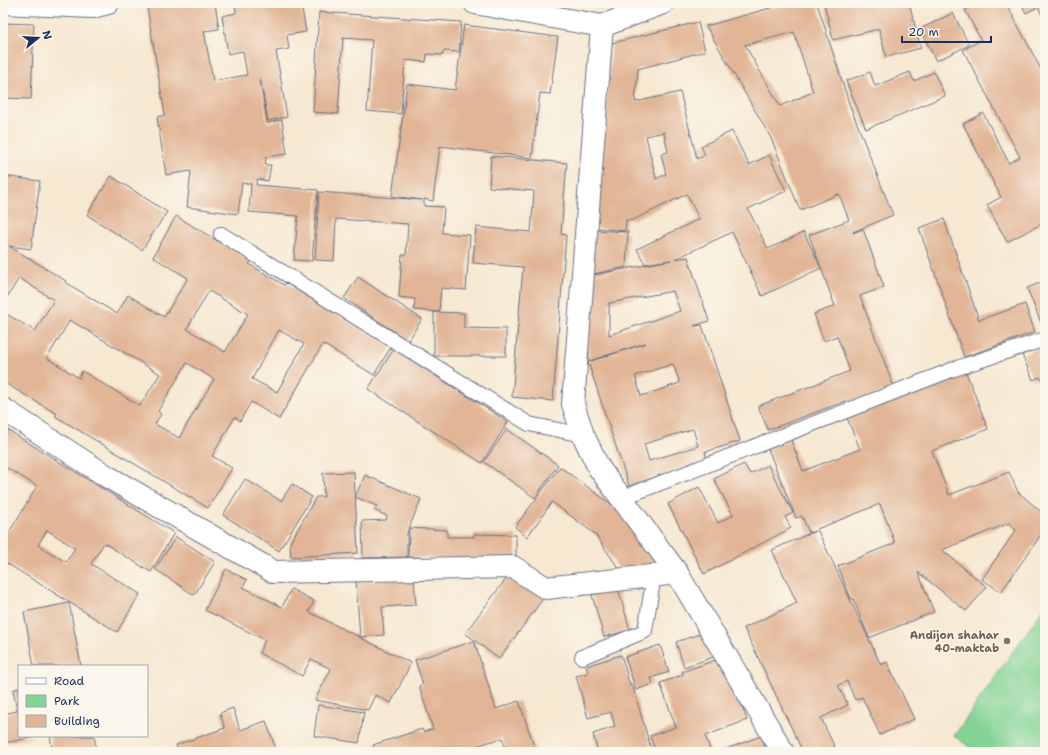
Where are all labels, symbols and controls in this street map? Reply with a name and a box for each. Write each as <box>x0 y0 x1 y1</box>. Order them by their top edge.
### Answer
north arrow <box>18 18 58 58</box>
scale bar <box>902 18 991 44</box>
text: 20 m <box>908 24 939 40</box>
text: N <box>39 29 56 42</box>
place label: Andijon shahar 40-maktab <box>910 628 999 656</box>
marker: Andijon shahar 40-maktab <box>1002 636 1012 646</box>
legend <box>18 665 148 737</box>
text: Road <box>54 673 85 689</box>
text: Park <box>54 693 80 709</box>
text: Building <box>54 713 100 729</box>

